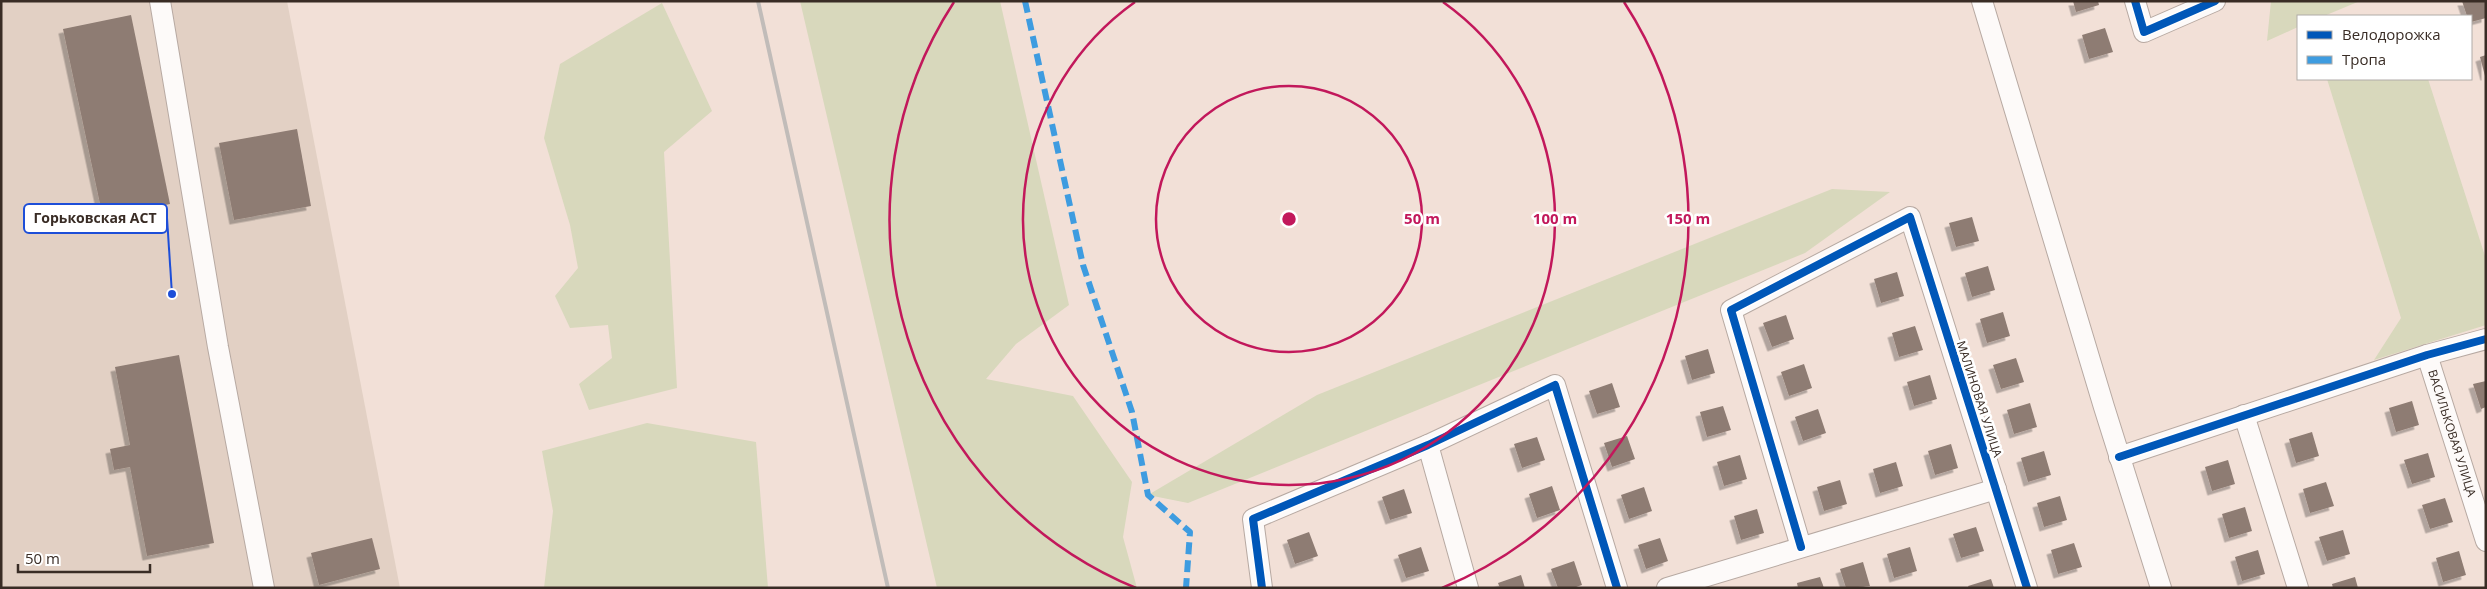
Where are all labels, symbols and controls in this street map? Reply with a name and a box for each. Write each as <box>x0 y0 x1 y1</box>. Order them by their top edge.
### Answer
legend <box>2297 15 2472 80</box>
text: Велодорожка <box>2342 24 2441 44</box>
text: Тропа <box>2342 49 2386 69</box>
callout: Горьковская АСТ <box>24 204 167 233</box>
text: Горьковская АСТ <box>33 208 157 227</box>
text: 50 m <box>1404 208 1440 228</box>
text: 100 m <box>1533 208 1577 228</box>
text: 150 m <box>1666 208 1710 228</box>
centre of rings <box>1280 210 1298 228</box>
street label: МАЛИНОВАЯ УЛИЦА <box>1953 338 2006 460</box>
street label: ВАСИЛЬКОВАЯ УЛИЦА <box>2424 367 2480 499</box>
scale bar <box>18 542 150 574</box>
text: 50 m <box>25 548 60 568</box>

